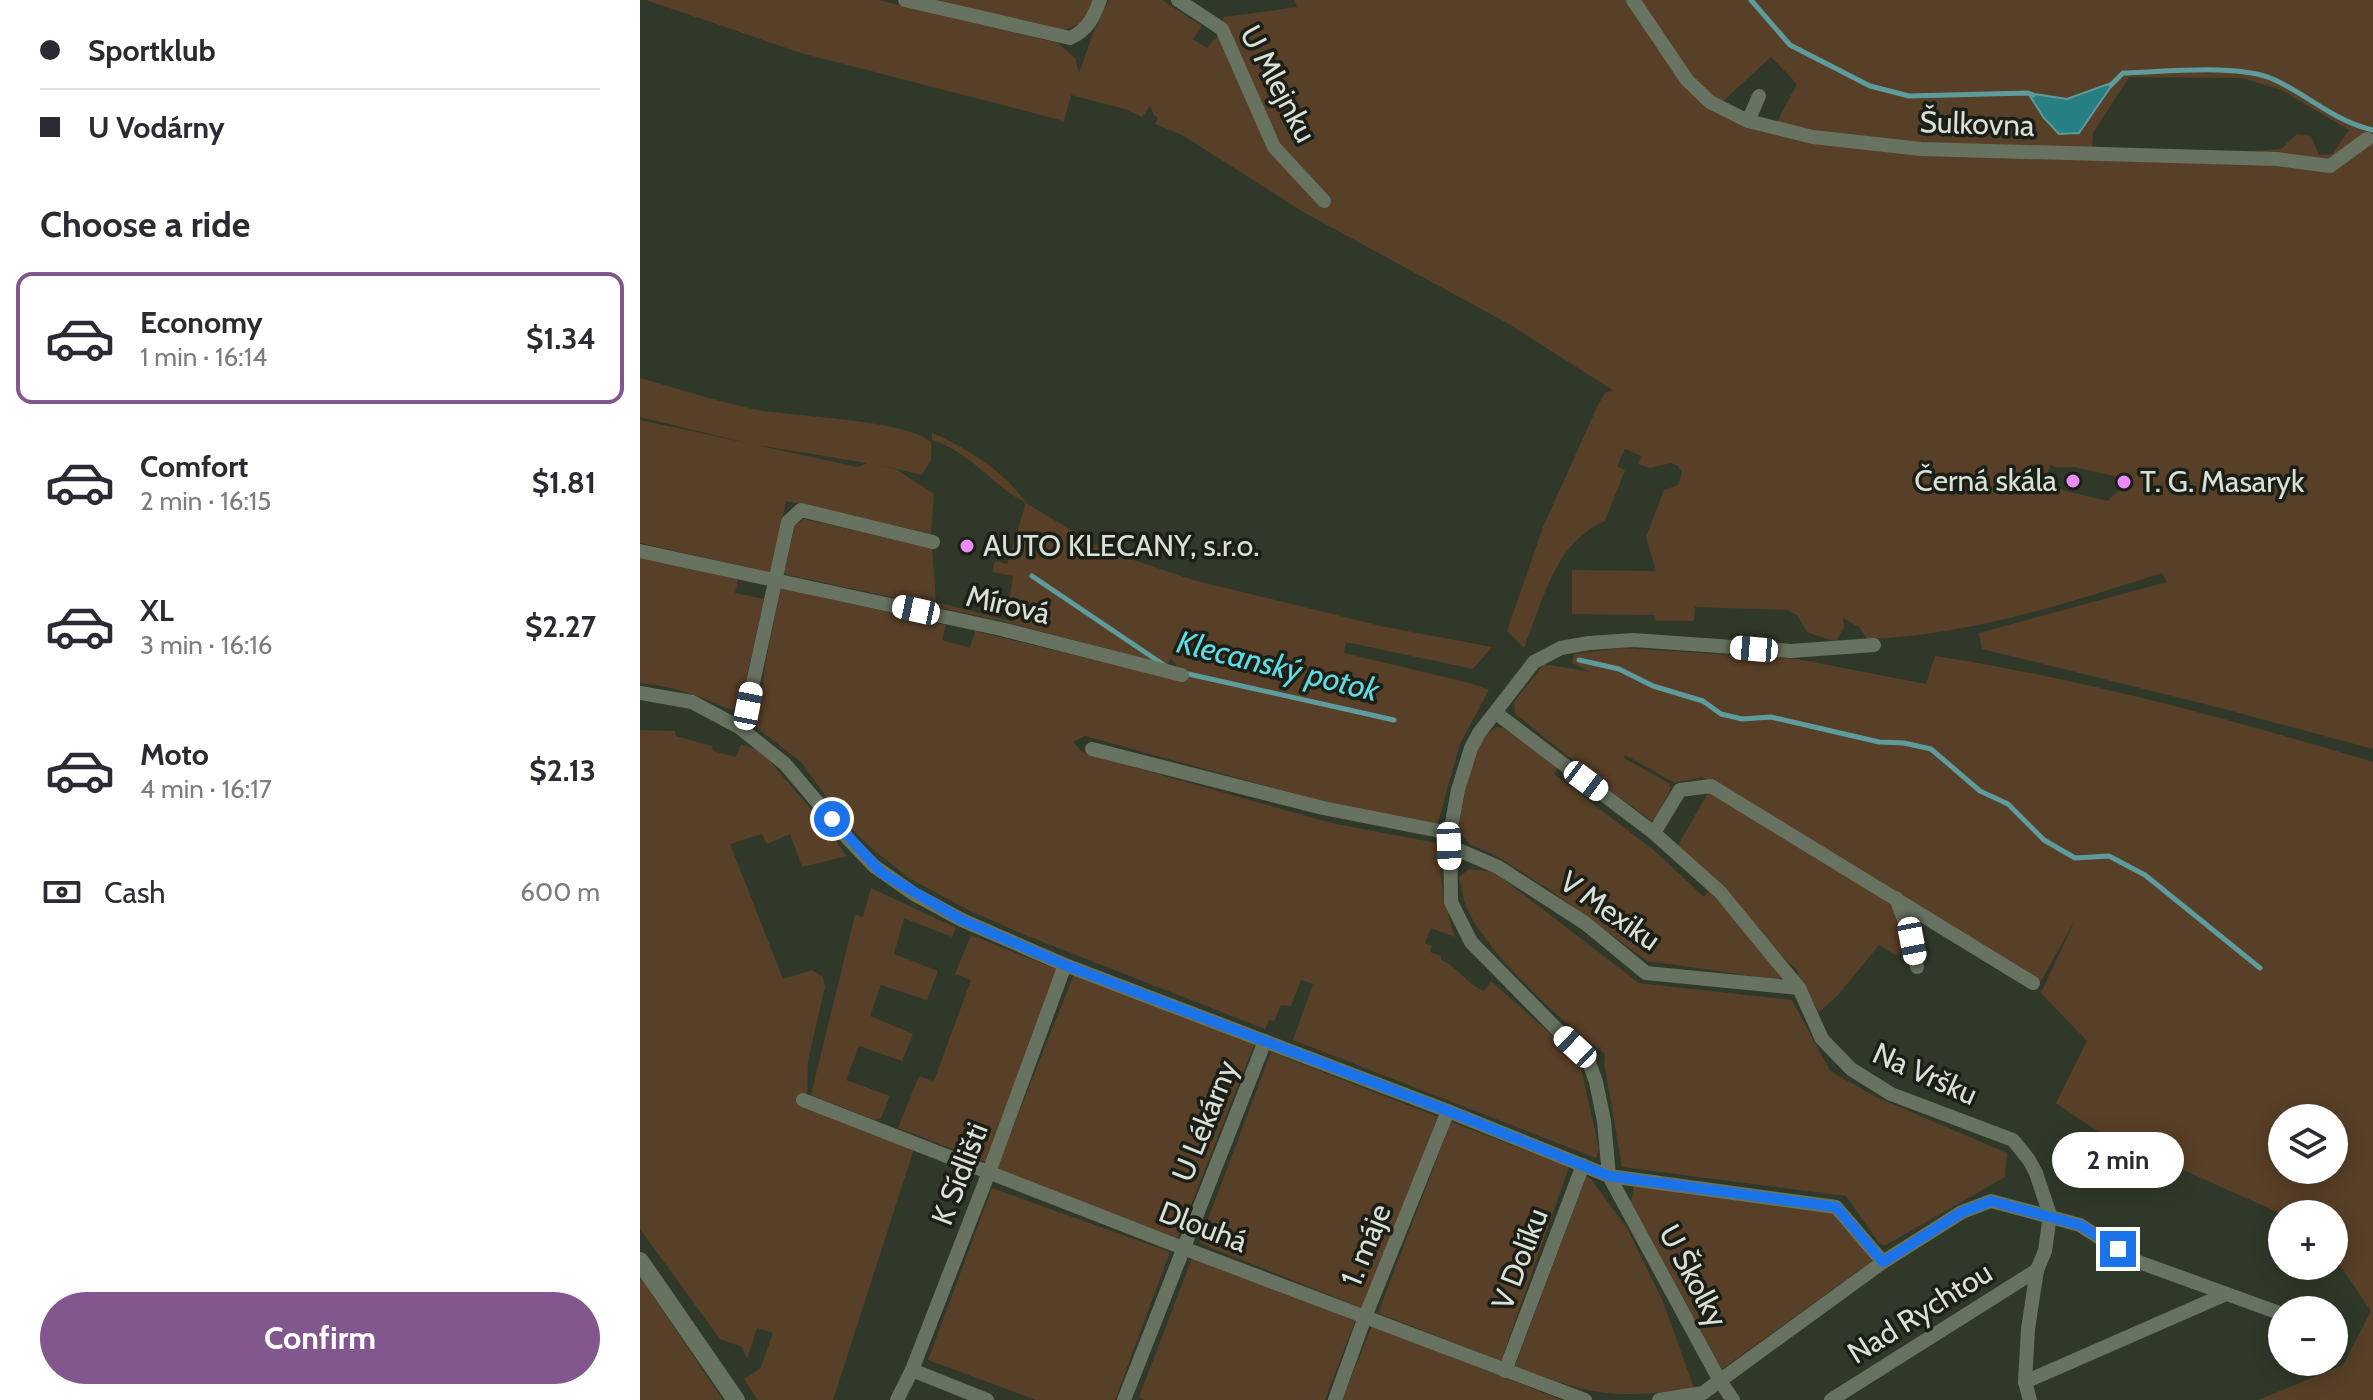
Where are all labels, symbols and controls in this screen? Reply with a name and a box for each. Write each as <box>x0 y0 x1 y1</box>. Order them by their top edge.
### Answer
street label: U Mlejnku <box>1232 19 1325 149</box>
text: Sportklub <box>88 32 216 69</box>
street label: Šulkovna <box>1919 103 2036 144</box>
text: U Vodárny <box>88 109 225 146</box>
text: Choose a ride <box>40 202 250 246</box>
icon: car <box>44 302 116 374</box>
text: Economy <box>140 304 263 341</box>
text: $1.34 <box>526 320 596 357</box>
text: 1 min · 16:14 <box>140 341 267 373</box>
icon: car <box>44 446 116 518</box>
text: Comfort <box>140 448 248 485</box>
place label: Černá skála <box>1914 462 2058 499</box>
place label: T. G. Masaryk <box>2140 463 2305 500</box>
text: $1.81 <box>532 464 596 501</box>
marker: Černá skála <box>2064 472 2082 490</box>
marker: T. G. Masaryk <box>2115 473 2133 491</box>
text: 2 min · 16:15 <box>140 485 271 517</box>
place label: AUTO KLECANY, s.r.o. <box>983 527 1259 564</box>
marker: AUTO KLECANY, s.r.o. <box>958 537 976 555</box>
street label: Mírová <box>963 577 1054 632</box>
icon: car <box>44 590 116 662</box>
text: XL <box>140 592 174 629</box>
car <box>890 593 942 627</box>
text: $2.27 <box>525 608 596 645</box>
water label: Klecanský potok <box>1173 622 1384 710</box>
text: 3 min · 16:16 <box>140 629 273 661</box>
car <box>1729 635 1779 663</box>
car <box>732 680 764 732</box>
icon: car <box>44 734 116 806</box>
text: Moto <box>140 736 209 773</box>
text: $2.13 <box>529 752 596 789</box>
car <box>1560 757 1612 805</box>
text: 4 min · 16:17 <box>140 773 272 805</box>
route start <box>814 801 850 837</box>
car <box>1436 822 1462 870</box>
street label: V Mexiku <box>1553 863 1668 958</box>
icon: cash <box>40 870 84 914</box>
text: Cash <box>104 874 166 911</box>
text: 600 m <box>520 876 600 908</box>
car <box>1896 915 1928 967</box>
car <box>1549 1022 1601 1072</box>
street label: Na Vršku <box>1867 1034 1983 1113</box>
street label: U Lékárny <box>1164 1055 1246 1187</box>
map controls <box>2268 1104 2348 1376</box>
button: layers <box>2268 1104 2348 1184</box>
street label: K Sídlišti <box>923 1118 996 1230</box>
callout: 2 min <box>2052 1133 2184 1189</box>
text: 2 min <box>2087 1144 2149 1176</box>
street label: Dlouhá <box>1154 1193 1253 1260</box>
street label: 1. máje <box>1332 1198 1399 1291</box>
button: + <box>2268 1200 2348 1280</box>
street label: V Dolíku <box>1483 1203 1556 1315</box>
street label: U Školky <box>1651 1218 1736 1333</box>
route end <box>2100 1231 2136 1267</box>
street label: Nad Rychtou <box>1841 1254 1999 1371</box>
button: Confirm <box>40 1292 600 1384</box>
button: − <box>2268 1296 2348 1376</box>

